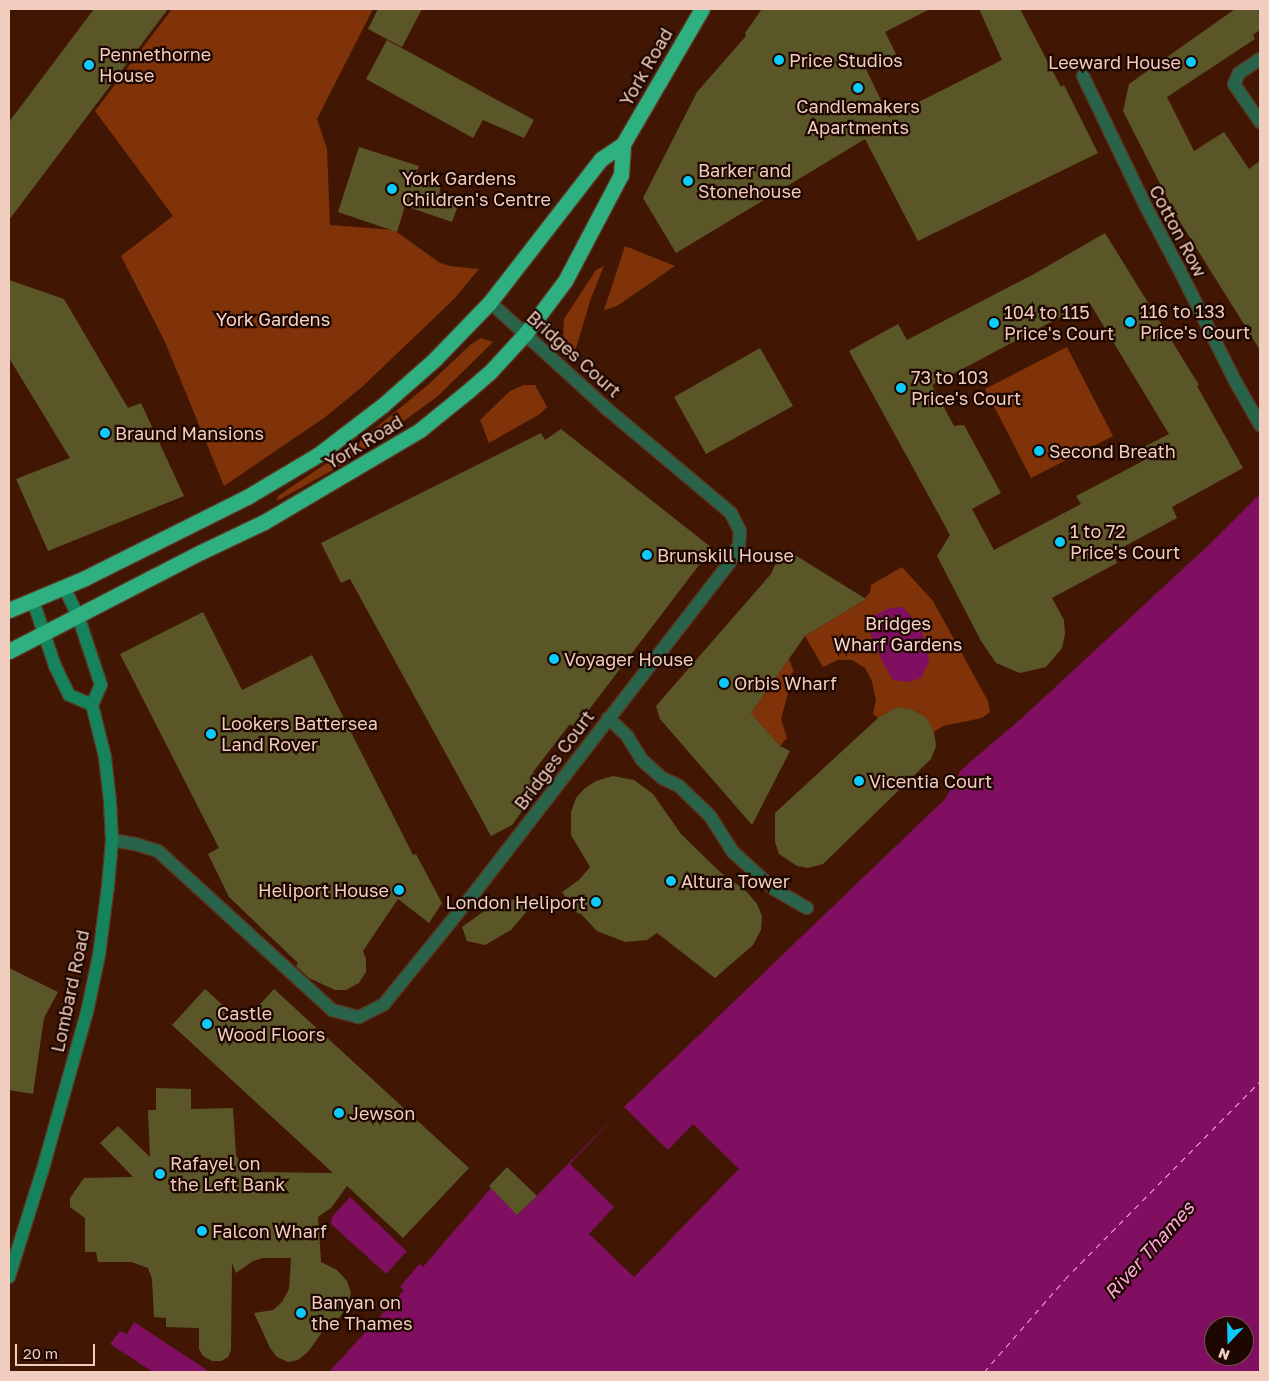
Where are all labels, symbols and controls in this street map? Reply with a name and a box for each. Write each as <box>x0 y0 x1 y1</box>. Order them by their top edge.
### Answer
street label: York Road <box>615 24 677 110</box>
place label: Pennethorne House <box>99 44 211 86</box>
place label: Price Studios <box>789 49 903 71</box>
place label: Leeward House <box>1048 51 1181 73</box>
marker: Price Studios <box>773 54 785 66</box>
marker: Leeward House <box>1185 56 1197 68</box>
marker: Pennethorne House <box>83 59 95 71</box>
marker: Candlemakers Apartments <box>852 82 864 94</box>
place label: Candlemakers Apartments <box>796 96 920 138</box>
place label: Barker and Stonehouse <box>698 160 801 202</box>
place label: York Gardens Children's Centre <box>402 168 551 210</box>
marker: Barker and Stonehouse <box>682 175 694 187</box>
street label: Cotton Row <box>1145 181 1211 281</box>
marker: York Gardens Children's Centre <box>386 183 398 195</box>
place label: 116 to 133 Price's Court <box>1140 301 1250 344</box>
place label: 104 to 115 Price's Court <box>1004 302 1114 344</box>
street label: Bridges Court <box>523 306 625 402</box>
park label: York Gardens <box>216 308 330 330</box>
marker: 116 to 133 Price's Court <box>1124 316 1136 328</box>
marker: 104 to 115 Price's Court <box>988 317 1000 329</box>
place label: 73 to 103 Price's Court <box>911 367 1021 409</box>
marker: 73 to 103 Price's Court <box>895 382 907 394</box>
street label: York Road <box>321 410 407 474</box>
place label: Braund Mansions <box>115 422 264 444</box>
marker: Braund Mansions <box>99 427 111 439</box>
place label: Second Breath <box>1049 440 1176 462</box>
marker: Second Breath <box>1033 445 1045 457</box>
place label: 1 to 72 Price's Court <box>1070 521 1180 564</box>
marker: 1 to 72 Price's Court <box>1054 536 1066 548</box>
place label: Brunskill House <box>657 544 794 566</box>
marker: Brunskill House <box>641 549 653 561</box>
park label: Bridges Wharf Gardens <box>834 613 962 656</box>
place label: Voyager House <box>564 648 694 670</box>
marker: Voyager House <box>548 653 560 665</box>
place label: Orbis Wharf <box>734 672 837 694</box>
marker: Orbis Wharf <box>718 677 730 689</box>
street label: Bridges Court <box>510 706 598 814</box>
place label: Lookers Battersea Land Rover <box>221 713 378 756</box>
marker: Lookers Battersea Land Rover <box>205 728 217 740</box>
place label: Vicentia Court <box>869 770 992 792</box>
marker: Vicentia Court <box>853 775 865 787</box>
place label: Altura Tower <box>681 870 790 892</box>
marker: Altura Tower <box>665 875 677 887</box>
place label: Heliport House <box>258 879 389 901</box>
marker: Heliport House <box>393 884 405 896</box>
place label: London Heliport <box>445 891 586 913</box>
marker: London Heliport <box>590 896 602 908</box>
street label: Lombard Road <box>46 928 94 1054</box>
place label: Castle Wood Floors <box>217 1003 325 1046</box>
marker: Castle Wood Floors <box>201 1018 213 1030</box>
place label: Jewson <box>349 1102 415 1124</box>
marker: Jewson <box>333 1107 345 1119</box>
place label: Rafayel on the Left Bank <box>170 1153 285 1196</box>
marker: Rafayel on the Left Bank <box>154 1168 166 1180</box>
water label: River Thames <box>1099 1196 1199 1304</box>
place label: Falcon Wharf <box>212 1220 327 1242</box>
marker: Falcon Wharf <box>196 1225 208 1237</box>
place label: Banyan on the Thames <box>311 1292 413 1335</box>
marker: Banyan on the Thames <box>295 1307 307 1319</box>
north arrow <box>1204 1316 1254 1366</box>
scale bar <box>18 1334 98 1366</box>
text: 20 m <box>23 1344 58 1362</box>
text: N <box>1216 1345 1232 1364</box>

